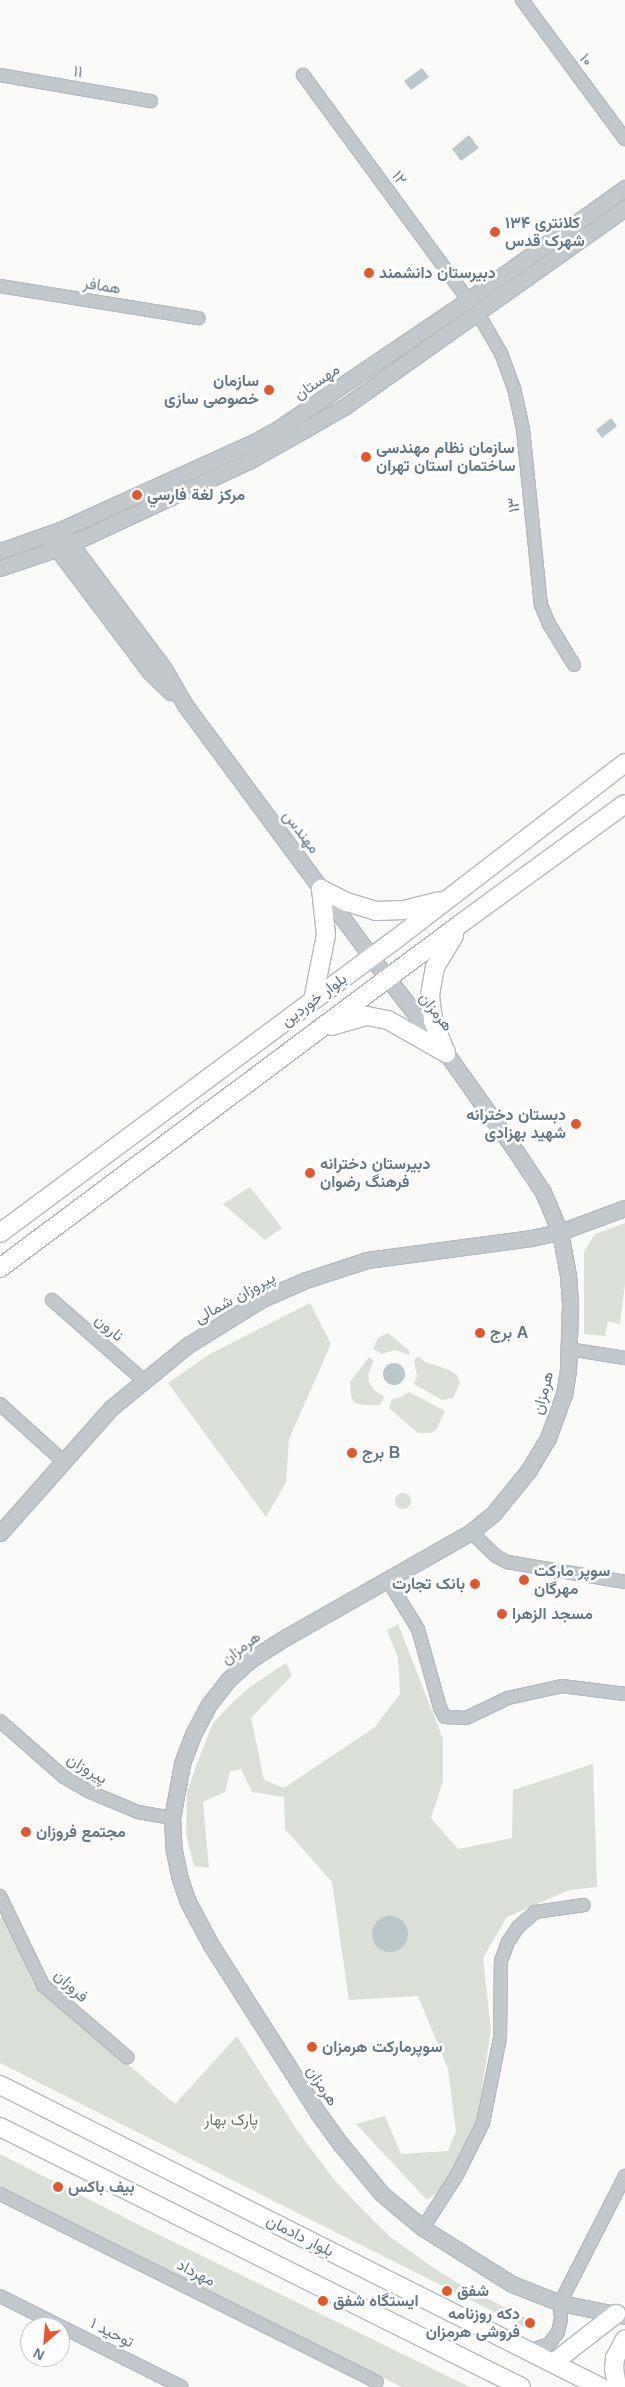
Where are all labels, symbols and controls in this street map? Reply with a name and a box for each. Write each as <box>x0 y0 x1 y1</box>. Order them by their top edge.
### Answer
street label: ۱۰ <box>575 50 597 70</box>
street label: ۱۱ <box>72 62 84 82</box>
street label: ۱۲ <box>387 167 411 189</box>
place label: کلانتری ۱۳۴ شهرک قدس <box>505 213 585 251</box>
marker: کلانتری ۱۳۴ شهرک قدس <box>489 226 501 238</box>
place label: دبیرستان دانشمند <box>379 263 496 283</box>
marker: دبیرستان دانشمند <box>363 267 375 279</box>
street label: همافر <box>82 274 122 298</box>
street label: مهستان <box>290 360 344 404</box>
place label: سازمان خصوصی سازی <box>164 371 259 409</box>
marker: سازمان خصوصی سازی <box>263 384 275 396</box>
place label: سازمان نظام مهندسی ساختمان استان تهران <box>376 438 516 476</box>
marker: سازمان نظام مهندسی ساختمان استان تهران <box>360 451 372 463</box>
place label: مركز لغة فارسي <box>147 485 245 505</box>
marker: مركز لغة فارسي <box>131 489 143 501</box>
street label: ۱۳ <box>504 496 524 514</box>
street label: مهندس <box>278 807 324 857</box>
street label: بلوار خوردین <box>277 969 351 1031</box>
street label: هرمزان <box>415 989 457 1035</box>
place label: دبستان دخترانه شهید بهزادی <box>466 1105 566 1143</box>
marker: دبستان دخترانه شهید بهزادی <box>570 1118 582 1130</box>
place label: دبیرستان دخترانه فرهنگ رضوان <box>320 1154 430 1192</box>
marker: دبیرستان دخترانه فرهنگ رضوان <box>304 1167 316 1179</box>
street label: پیروزان شمالی <box>191 1268 279 1328</box>
street label: نارون <box>91 1310 127 1346</box>
place label: برج A <box>490 1323 528 1343</box>
marker: برج A <box>474 1327 486 1339</box>
street label: هرمزان <box>528 1369 558 1417</box>
place label: برج B <box>362 1443 400 1463</box>
marker: برج B <box>346 1447 358 1459</box>
place label: سوپر مارکت مهرگان <box>534 1561 610 1599</box>
place label: بانک تجارت <box>392 1574 465 1594</box>
marker: سوپر مارکت مهرگان <box>518 1574 530 1586</box>
marker: بانک تجارت <box>469 1578 481 1590</box>
place label: مسجد الزهرا <box>512 1604 593 1624</box>
marker: مسجد الزهرا <box>496 1608 508 1620</box>
street label: هرمزان <box>218 1627 264 1669</box>
street label: پیروزان <box>63 1749 111 1789</box>
place label: مجتمع فروزان <box>36 1822 126 1842</box>
marker: مجتمع فروزان <box>20 1826 32 1838</box>
street label: فروزان <box>50 1966 92 2006</box>
place label: سوپرمارکت هرمزان <box>322 2037 442 2057</box>
marker: سوپرمارکت هرمزان <box>306 2041 318 2053</box>
street label: هرمزان <box>302 2062 342 2110</box>
park label: پارک بهار <box>204 2110 258 2130</box>
place label: بیف باکس <box>68 2177 135 2197</box>
marker: بیف باکس <box>52 2181 64 2193</box>
street label: بلوار دادمان <box>263 2211 337 2261</box>
street label: مهرداد <box>174 2255 218 2291</box>
place label: شفق <box>457 2281 489 2301</box>
marker: شفق <box>441 2285 453 2297</box>
place label: ایستگاه شفق <box>333 2291 419 2311</box>
marker: ایستگاه شفق <box>317 2295 329 2307</box>
place label: دکه روزنامه فروشی هرمزان <box>426 2304 520 2342</box>
street label: توحید ۱ <box>87 2314 137 2352</box>
north arrow <box>20 2317 70 2367</box>
marker: دکه روزنامه فروشی هرمزان <box>524 2317 536 2329</box>
text: N <box>31 2345 47 2364</box>

